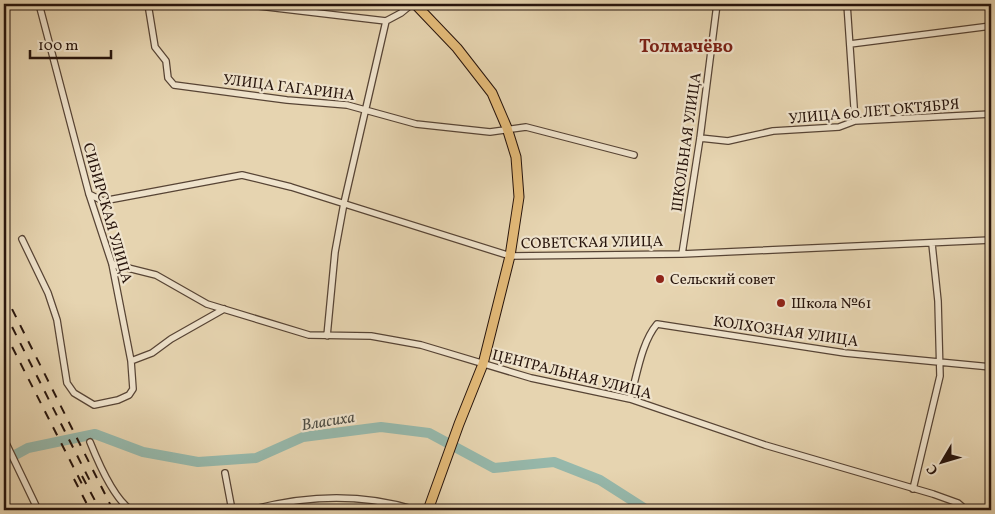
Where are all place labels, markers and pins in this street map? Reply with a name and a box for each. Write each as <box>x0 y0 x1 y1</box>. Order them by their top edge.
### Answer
place label: Сельский совет <box>670 270 776 291</box>
marker: Сельский совет <box>654 273 666 285</box>
place label: Школа №61 <box>791 294 871 315</box>
marker: Школа №61 <box>775 297 787 309</box>

